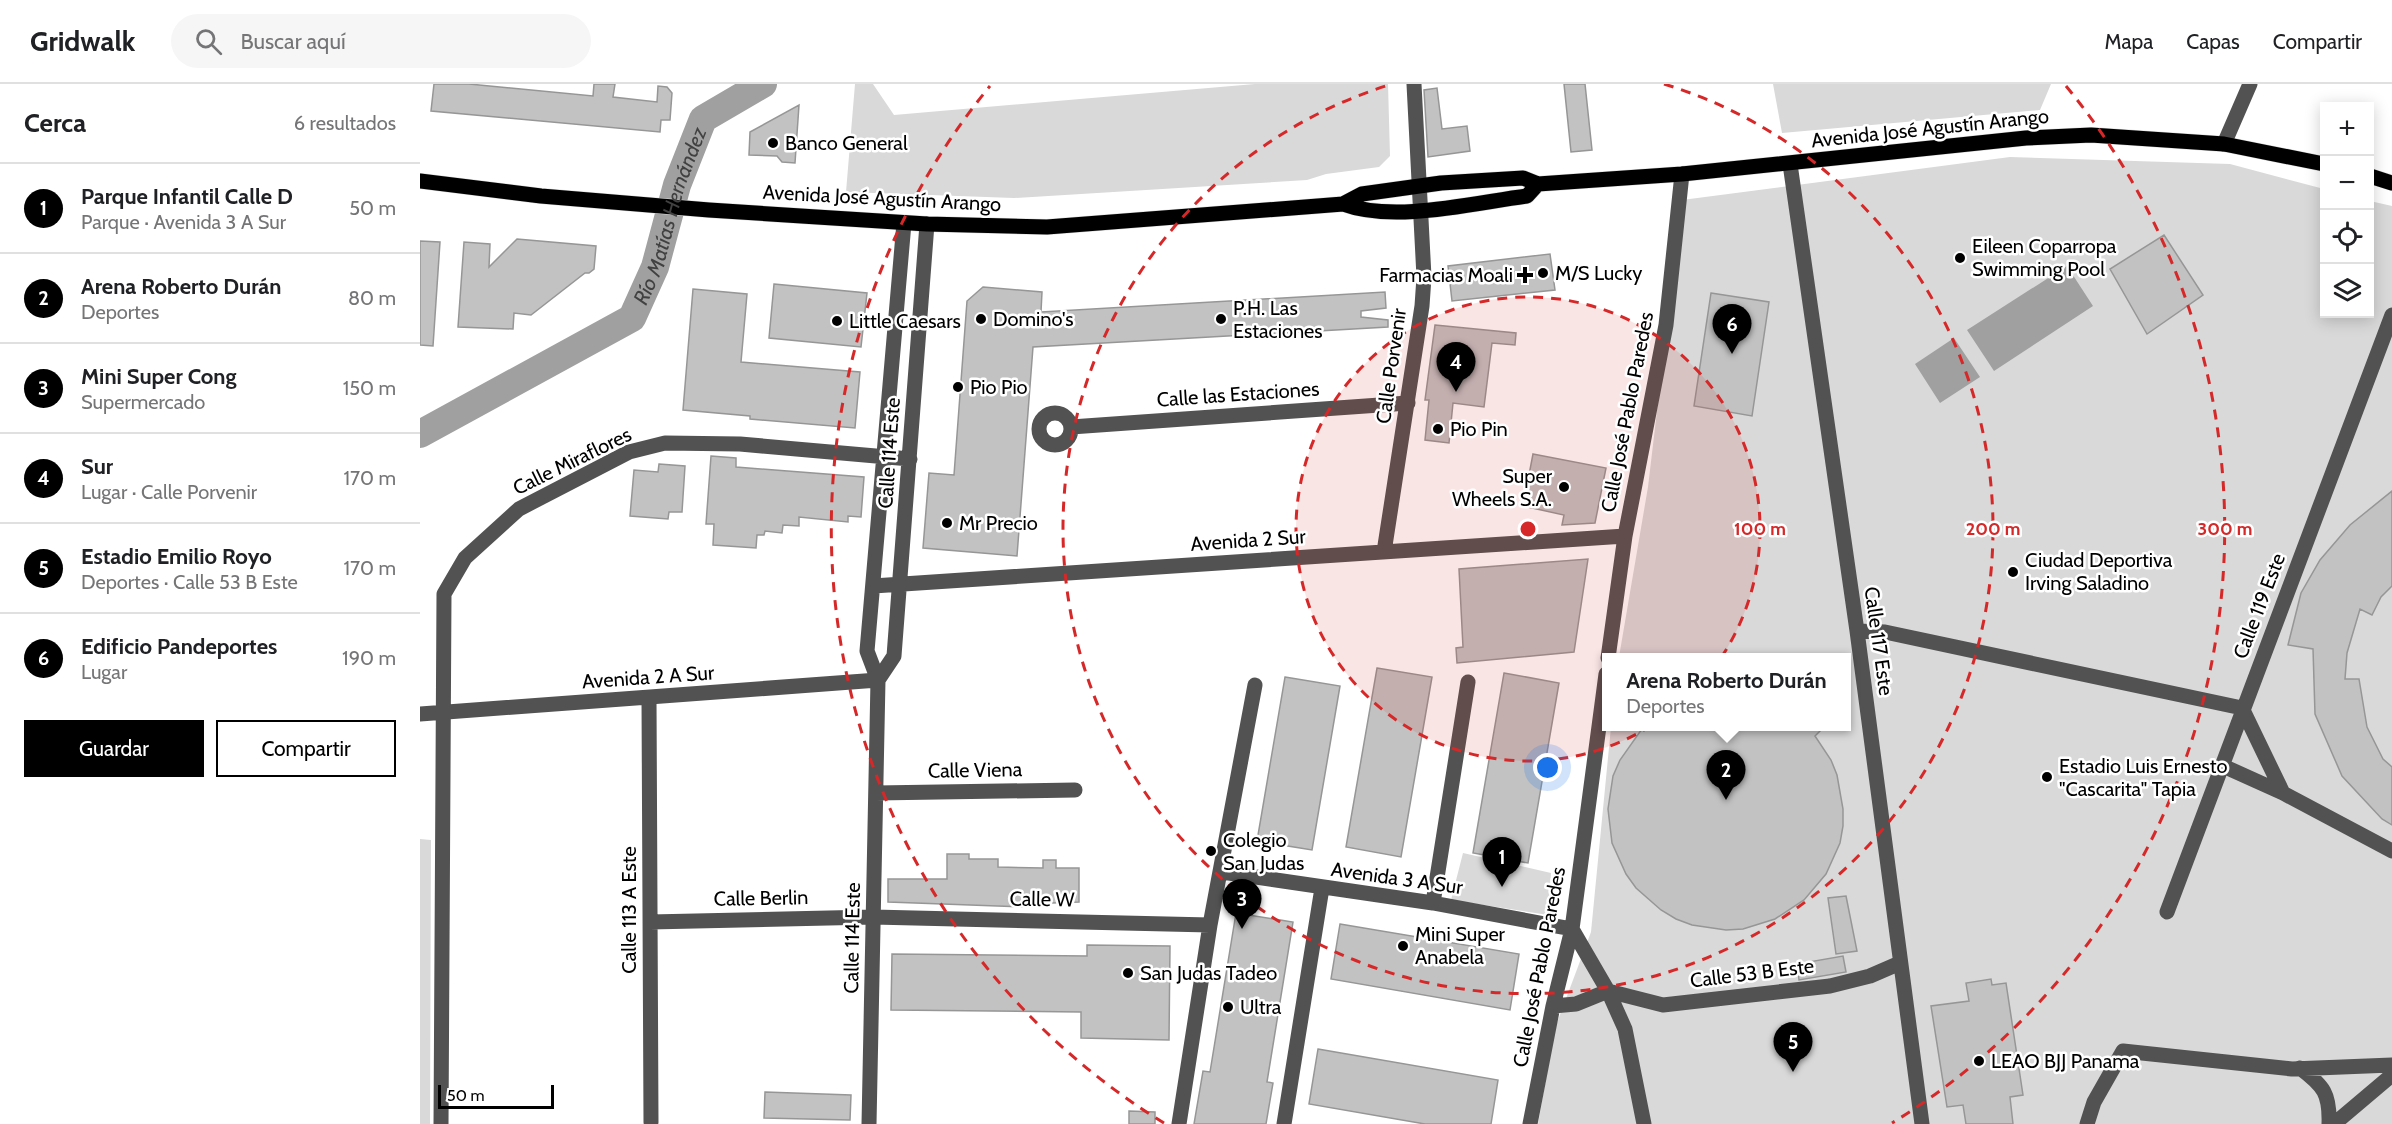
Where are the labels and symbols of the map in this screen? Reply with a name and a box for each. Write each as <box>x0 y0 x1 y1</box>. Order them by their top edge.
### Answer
street label: Avenida José Agustín Arango <box>1810 104 2050 152</box>
water label: Río Matías Hernández <box>627 122 711 308</box>
place label: Banco General <box>785 131 908 155</box>
marker: Banco General <box>766 136 780 150</box>
street label: Avenida José Agustín Arango <box>762 180 1002 216</box>
place label: Eileen Coparropa Swimming Pool <box>1972 234 2117 281</box>
marker: Eileen Coparropa Swimming Pool <box>1953 251 1967 265</box>
place label: M/S Lucky <box>1555 261 1642 285</box>
place label: Farmacias Moali <box>1379 263 1513 287</box>
marker: M/S Lucky <box>1536 266 1550 280</box>
marker: Farmacias Moali <box>1518 268 1532 282</box>
place label: P.H. Las Estaciones <box>1233 296 1323 343</box>
pin: 6 <box>1712 304 1752 354</box>
street label: Calle Porvenir <box>1371 306 1411 425</box>
place label: Domino's <box>993 307 1073 331</box>
place label: Little Caesars <box>849 309 961 333</box>
street label: Calle José Pablo Paredes <box>1596 310 1658 514</box>
marker: Domino's <box>974 312 988 326</box>
marker: P.H. Las Estaciones <box>1214 312 1228 326</box>
marker: Little Caesars <box>830 314 844 328</box>
pin: 4 <box>1436 342 1476 392</box>
place label: Pio Pio <box>970 375 1028 399</box>
street label: Calle las Estaciones <box>1156 376 1320 412</box>
marker: Pio Pio <box>951 380 965 394</box>
street label: Calle 114 Este <box>873 397 905 509</box>
place label: Pio Pin <box>1450 417 1508 441</box>
street label: Calle Miraflores <box>509 422 635 500</box>
marker: Pio Pin <box>1431 422 1445 436</box>
place label: Super Wheels S.A. <box>1452 464 1553 511</box>
marker: Super Wheels S.A. <box>1557 480 1571 494</box>
place label: Mr Precio <box>959 511 1038 535</box>
marker: Mr Precio <box>940 516 954 530</box>
text: 100 m <box>1734 518 1786 540</box>
text: 200 m <box>1966 518 2020 540</box>
text: 300 m <box>2198 518 2252 540</box>
centre of rings <box>1518 519 1538 539</box>
street label: Avenida 2 Sur <box>1190 524 1307 556</box>
place label: Ciudad Deportiva Irving Saladino <box>2025 548 2173 595</box>
street label: Calle 119 Este <box>2228 550 2290 662</box>
marker: Ciudad Deportiva Irving Saladino <box>2006 565 2020 579</box>
street label: Calle 117 Este <box>1859 585 1899 697</box>
street label: Avenida 2 A Sur <box>581 660 715 694</box>
pin: 2 <box>1706 750 1746 800</box>
your location <box>1533 753 1562 782</box>
place label: Estadio Luis Ernesto "Cascarita" Tapia <box>2059 754 2227 801</box>
street label: Calle Viena <box>928 757 1023 783</box>
marker: Estadio Luis Ernesto "Cascarita" Tapia <box>2040 770 2054 784</box>
place label: Colegio San Judas <box>1223 828 1304 875</box>
pin: 1 <box>1482 838 1522 887</box>
marker: Colegio San Judas <box>1204 844 1218 858</box>
street label: Calle 113 A Este <box>617 846 641 974</box>
street label: Avenida 3 A Sur <box>1330 857 1465 899</box>
street label: Calle José Pablo Paredes <box>1508 865 1570 1069</box>
pin: 3 <box>1222 880 1262 929</box>
street label: Calle 114 Este <box>839 882 865 994</box>
street label: Calle Berlin <box>713 885 809 911</box>
street label: Calle W <box>1009 886 1075 912</box>
place label: Mini Super Anabela <box>1415 922 1506 969</box>
marker: Mini Super Anabela <box>1396 939 1410 953</box>
street label: Calle 53 B Este <box>1689 953 1815 993</box>
place label: San Judas Tadeo <box>1140 961 1277 985</box>
marker: San Judas Tadeo <box>1121 966 1135 980</box>
place label: Ultra <box>1240 995 1282 1019</box>
marker: Ultra <box>1221 1000 1235 1014</box>
pin: 5 <box>1774 1022 1812 1072</box>
place label: LEAO BJJ Panama <box>1991 1049 2140 1073</box>
marker: LEAO BJJ Panama <box>1972 1054 1986 1068</box>
scale bar <box>438 1082 554 1110</box>

